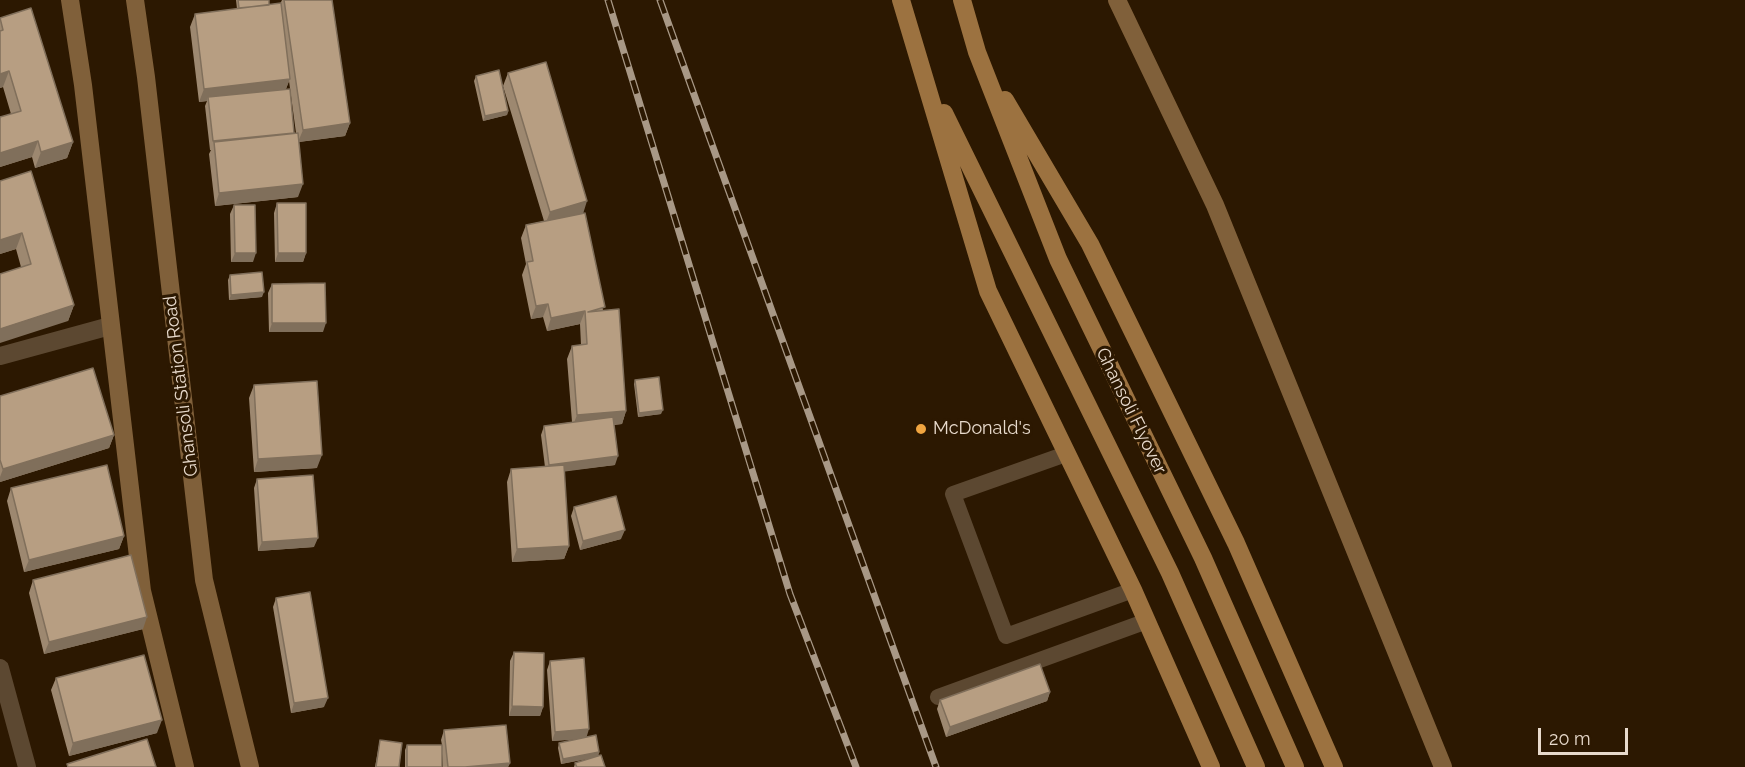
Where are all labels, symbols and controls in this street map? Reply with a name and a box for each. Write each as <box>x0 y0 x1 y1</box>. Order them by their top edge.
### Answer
street label: Ghansoli Station Road <box>159 294 203 478</box>
street label: Ghansoli Flyover <box>1091 344 1171 478</box>
place label: McDonald's <box>933 418 1031 440</box>
marker: McDonald's <box>914 422 928 436</box>
scale bar <box>1541 716 1631 754</box>
text: 20 m <box>1549 728 1591 749</box>

